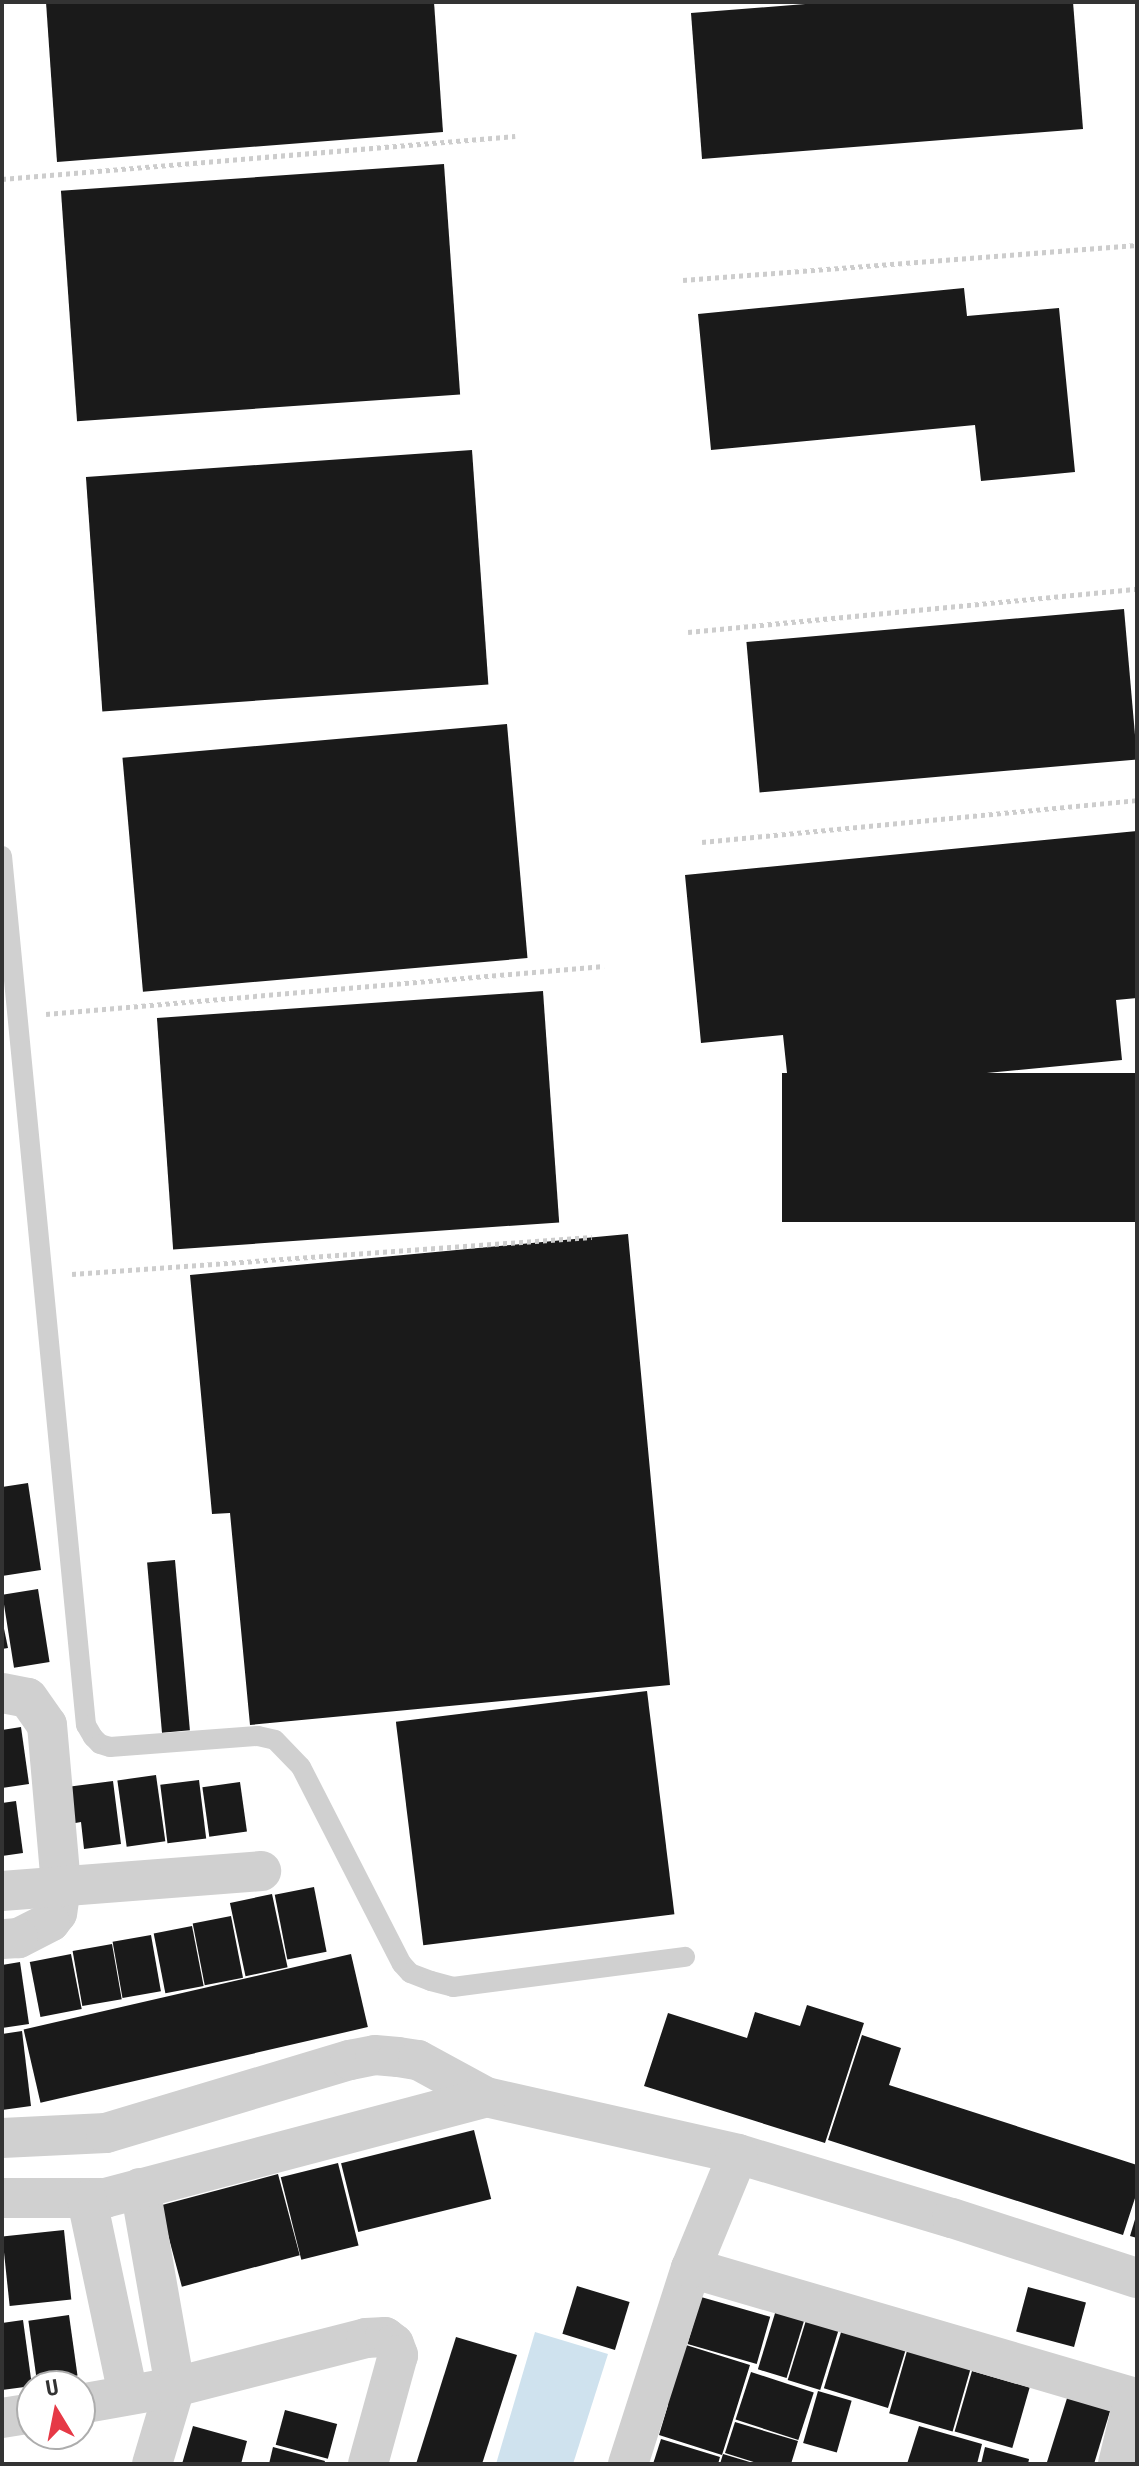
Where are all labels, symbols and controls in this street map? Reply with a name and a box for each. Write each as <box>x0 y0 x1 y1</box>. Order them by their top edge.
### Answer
north arrow <box>16 2370 96 2450</box>
text: U <box>44 2374 60 2401</box>

